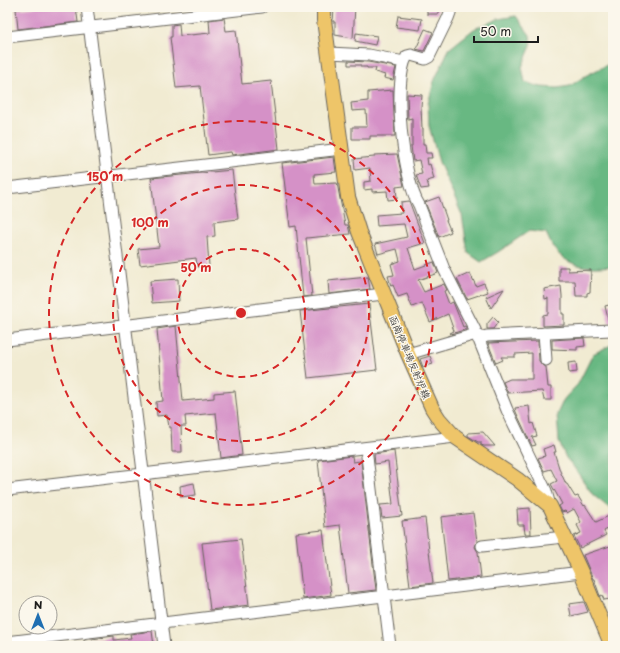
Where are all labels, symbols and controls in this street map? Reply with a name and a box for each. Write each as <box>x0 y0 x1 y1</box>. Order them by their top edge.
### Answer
scale bar <box>474 18 538 44</box>
text: 50 m <box>480 22 511 40</box>
text: 150 m <box>87 167 123 185</box>
text: 100 m <box>131 213 169 231</box>
text: 50 m <box>180 258 212 276</box>
centre of rings <box>234 306 248 320</box>
street label: 函南停車場反射炉線 <box>386 312 435 401</box>
north arrow <box>18 595 58 635</box>
text: N <box>34 596 43 613</box>

